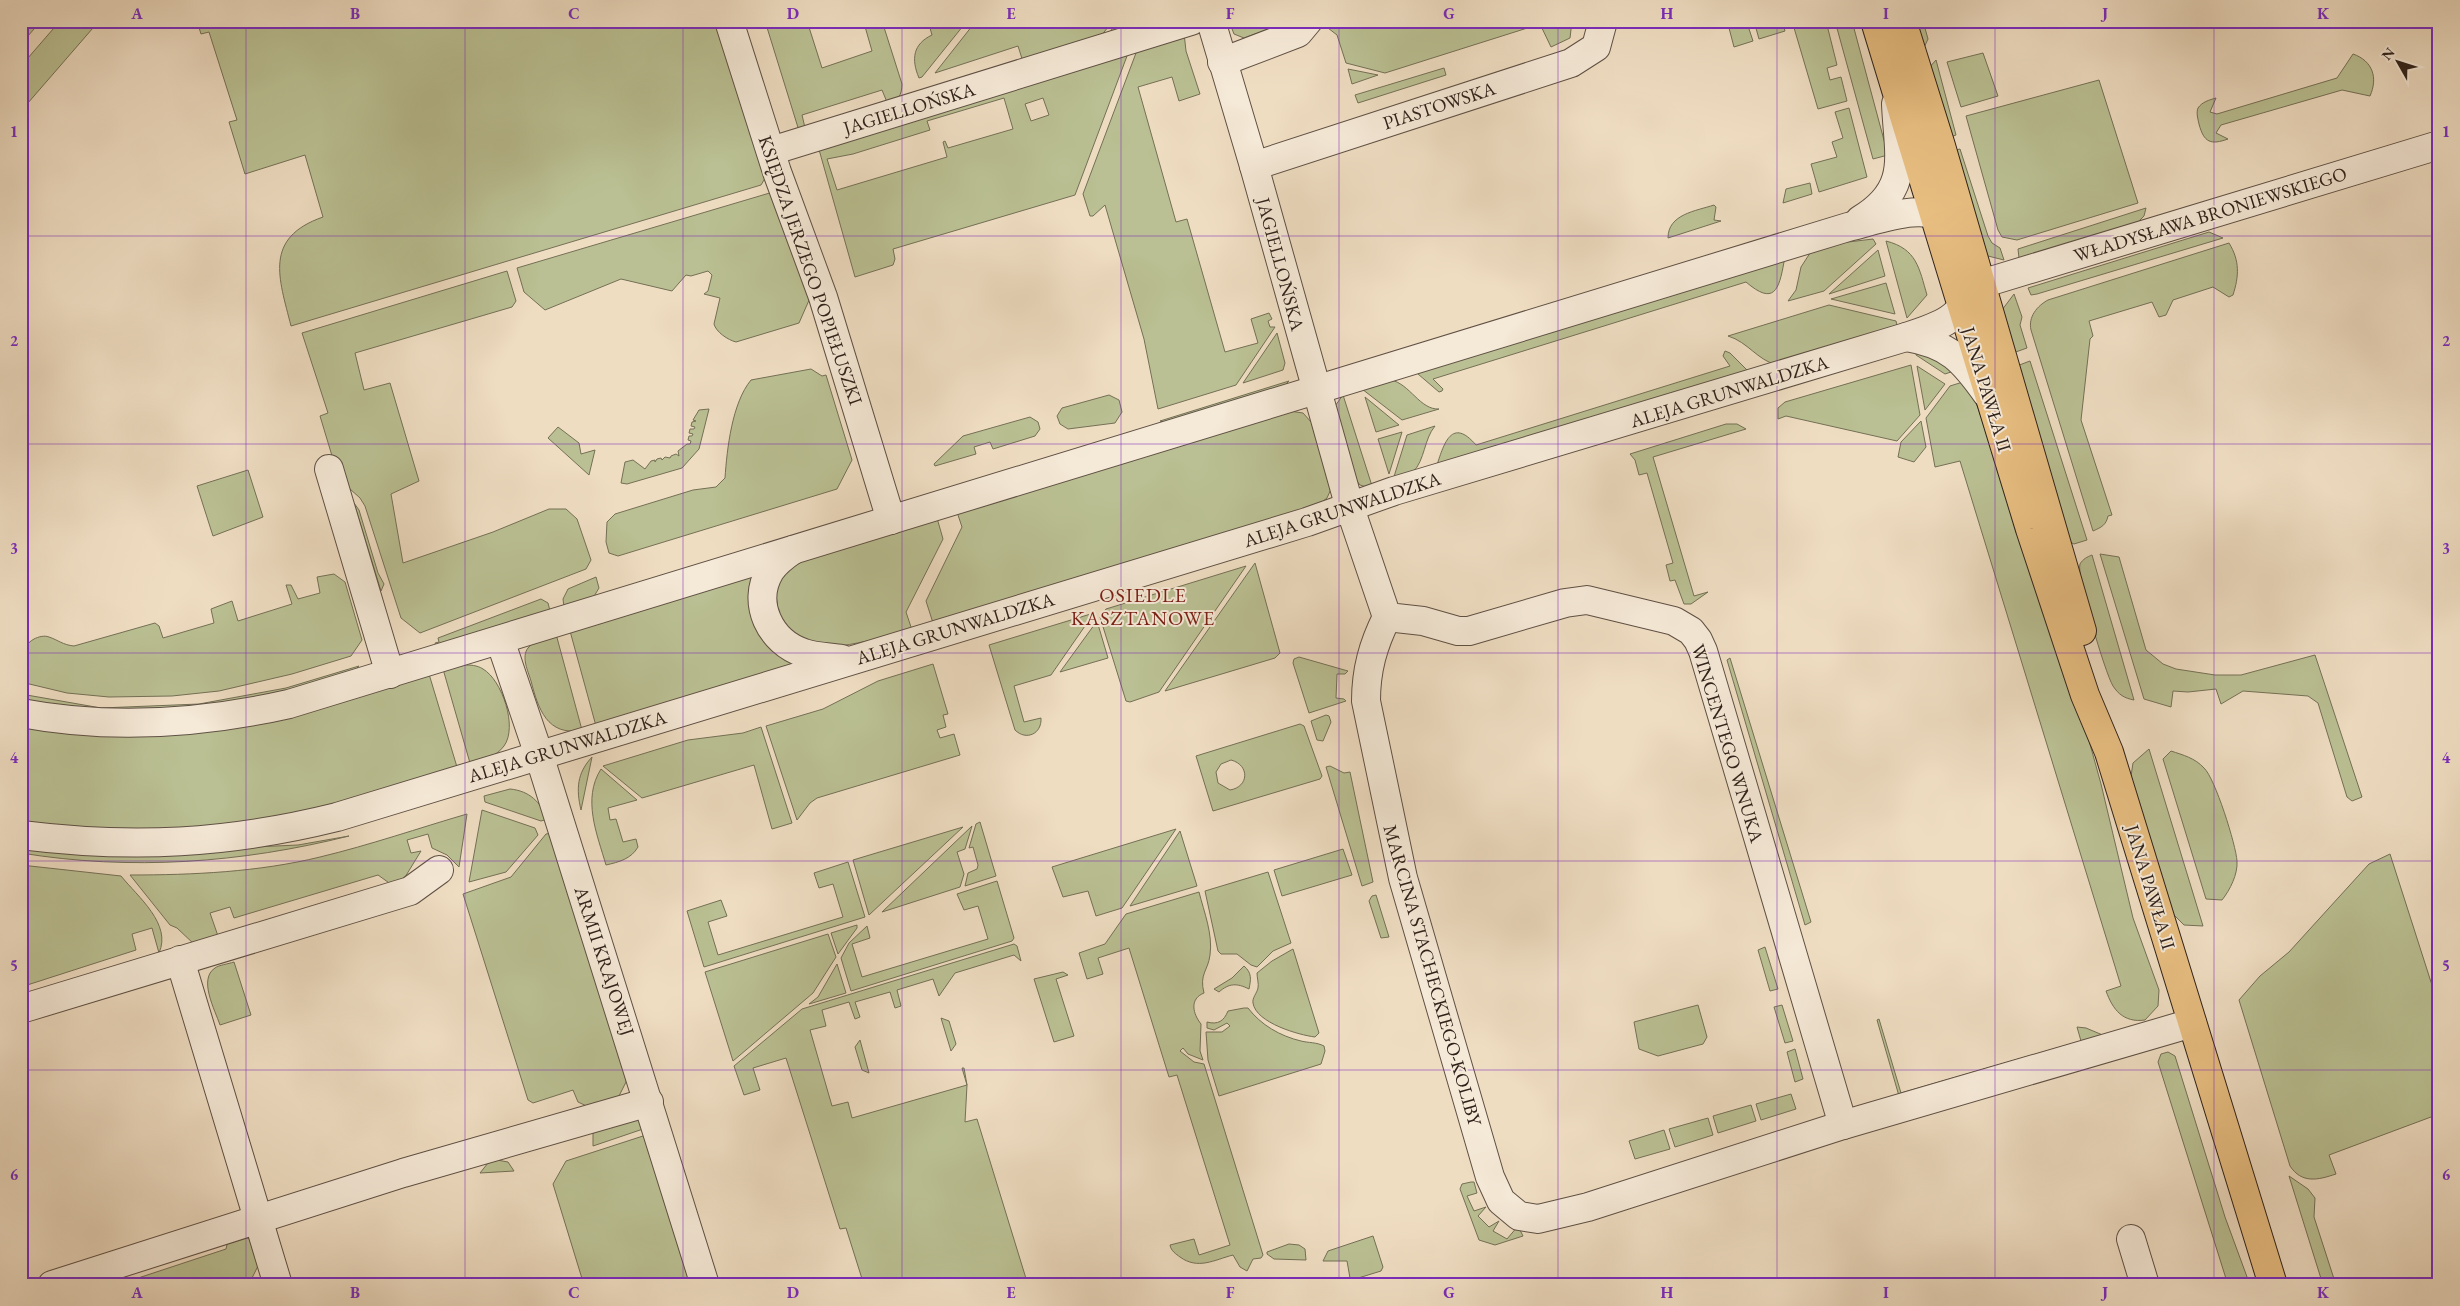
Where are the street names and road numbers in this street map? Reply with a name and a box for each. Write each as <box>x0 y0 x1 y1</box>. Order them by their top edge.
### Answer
street label: PIASTOWSKA <box>1380 75 1499 135</box>
street label: JAGIELLOŃSKA <box>838 76 979 141</box>
street label: KSIĘDZA JERZEGO POPIEŁUSZKI <box>753 132 869 409</box>
street label: WŁADYSŁAWA BRONIEWSKIEGO <box>2070 161 2350 268</box>
street label: JAGIELLOŃSKA <box>1250 193 1311 334</box>
street label: JANA PAWŁA II <box>1955 322 2018 455</box>
street label: ALEJA GRUNWALDZKA <box>1626 349 1832 434</box>
street label: ALEJA GRUNWALDZKA <box>1239 466 1445 553</box>
street label: ALEJA GRUNWALDZKA <box>852 586 1058 671</box>
street label: WINCENTEGO WNUKA <box>1685 641 1770 846</box>
street label: ALEJA GRUNWALDZKA <box>464 704 670 789</box>
street label: JANA PAWŁA II <box>2119 820 2182 953</box>
street label: MARCINA STACHECKIEGO-KOLIBY <box>1378 822 1488 1129</box>
street label: ARMII KRAJOWEJ <box>568 882 640 1039</box>

